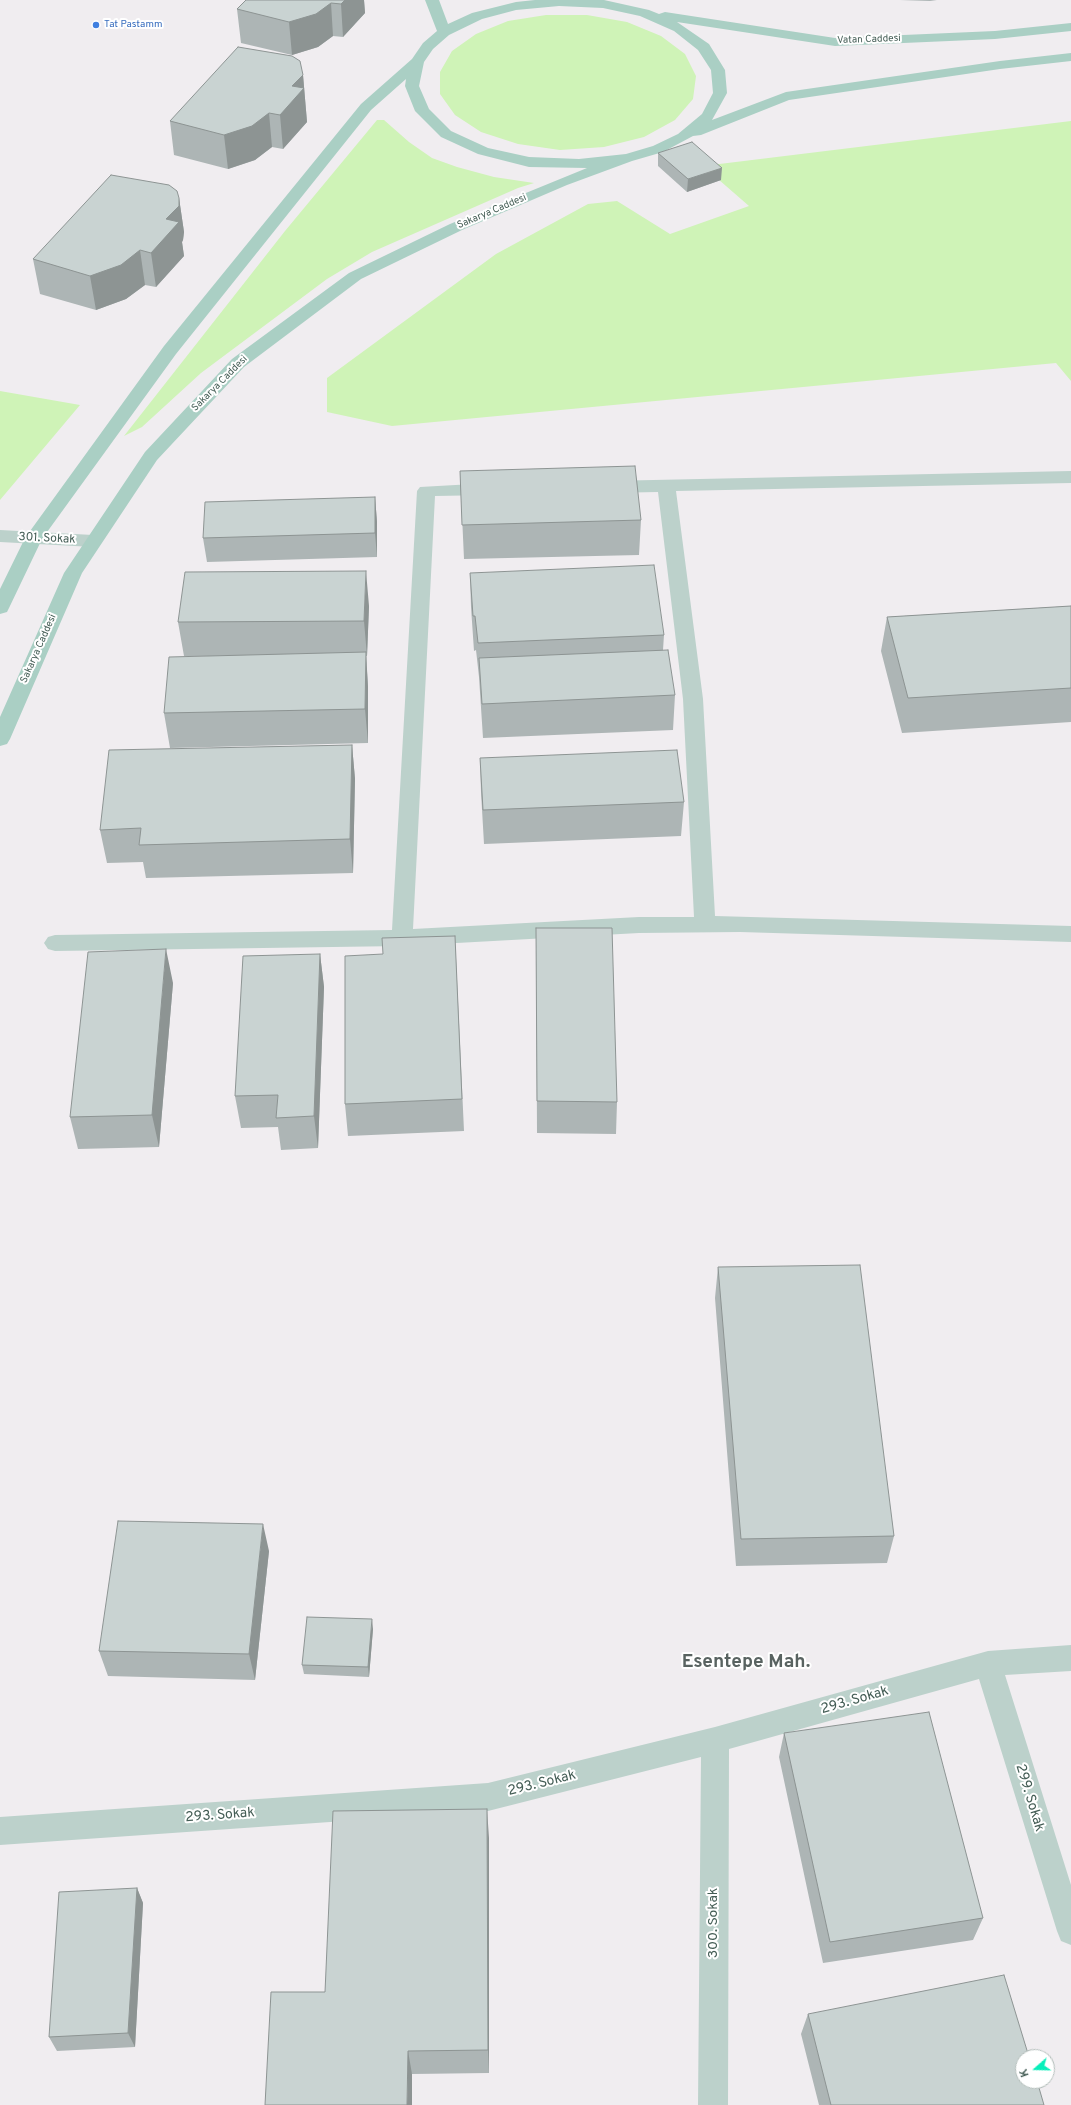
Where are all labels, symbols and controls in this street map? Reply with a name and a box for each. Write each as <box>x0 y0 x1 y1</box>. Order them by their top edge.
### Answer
place label: Tat Pastamm <box>104 19 163 31</box>
marker: Tat Pastamm <box>91 20 101 30</box>
street label: Vatan Caddesi <box>837 33 901 47</box>
street label: Sakarya Caddesi <box>456 192 528 232</box>
street label: Sakarya Caddesi <box>190 354 250 414</box>
street label: 301. Sokak <box>18 530 76 548</box>
street label: Sakarya Caddesi <box>18 613 60 685</box>
district label: Esentepe Mah. <box>682 1652 810 1674</box>
street label: 293. Sokak <box>819 1683 891 1719</box>
street label: 299. Sokak <box>1011 1762 1047 1834</box>
street label: 293. Sokak <box>506 1767 578 1801</box>
street label: 293. Sokak <box>185 1805 255 1827</box>
street label: 300. Sokak <box>706 1888 722 1958</box>
north arrow <box>1015 2049 1055 2089</box>
text: K <box>1017 2067 1033 2079</box>

